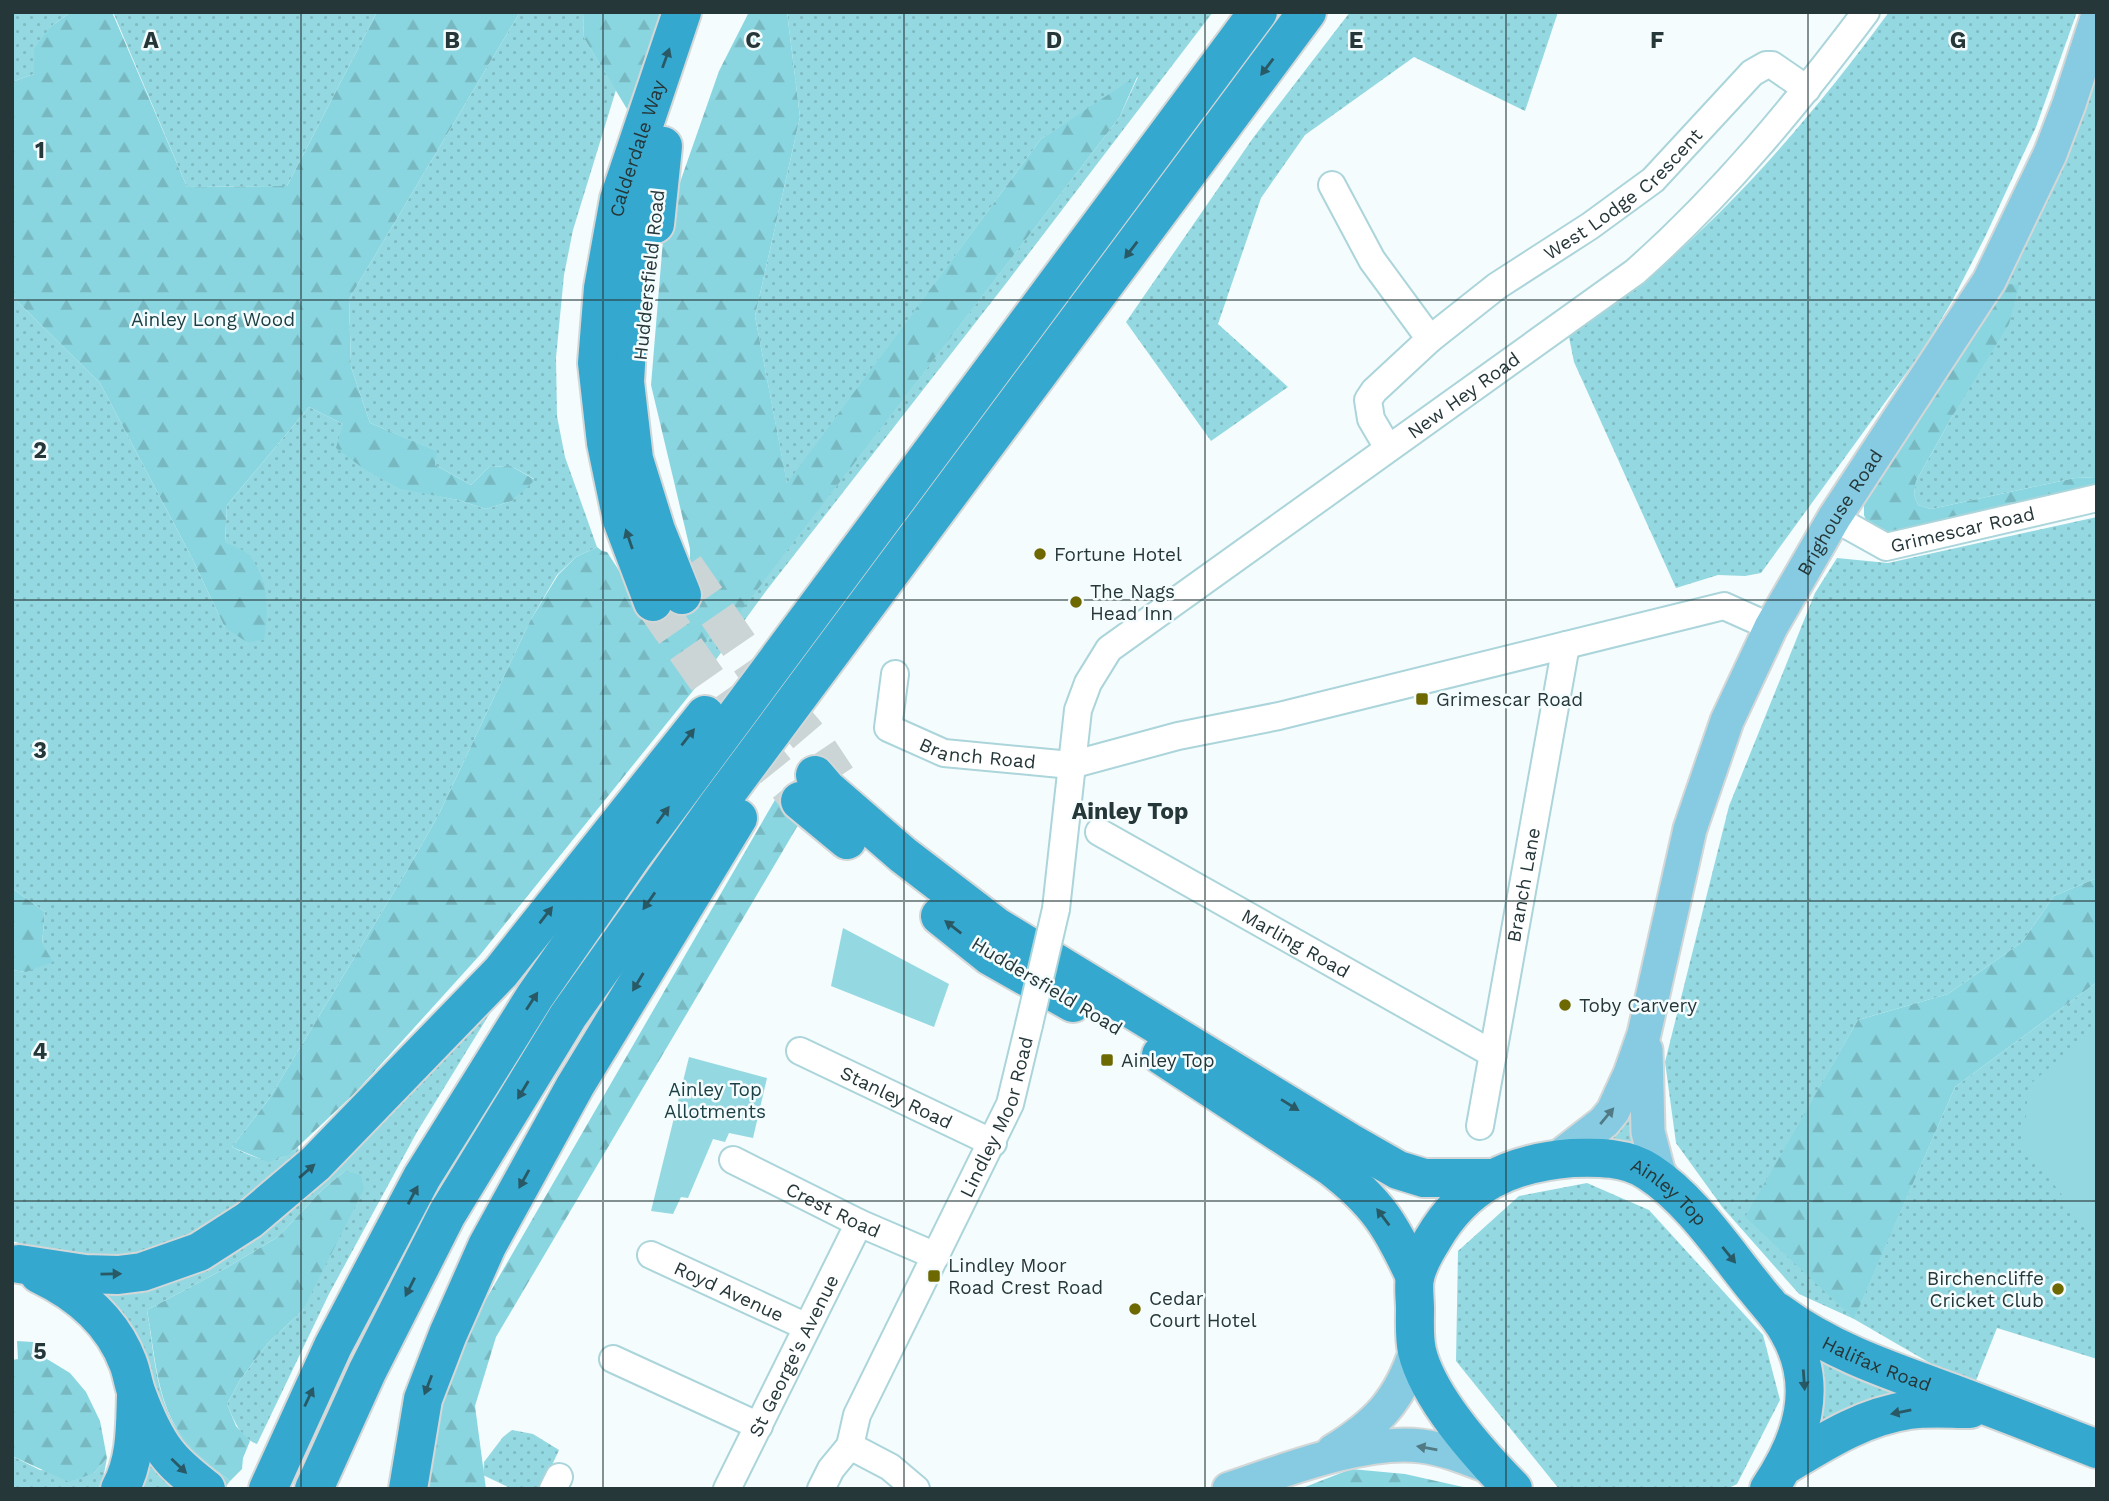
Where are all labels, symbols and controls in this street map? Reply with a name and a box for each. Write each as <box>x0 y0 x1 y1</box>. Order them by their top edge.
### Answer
text: A <box>143 27 159 54</box>
text: B <box>444 27 460 54</box>
text: C <box>745 27 761 54</box>
text: D <box>1046 27 1062 54</box>
text: E <box>1349 27 1363 54</box>
text: F <box>1650 27 1664 54</box>
text: G <box>1950 27 1966 54</box>
one-way arrow <box>661 47 672 68</box>
one-way arrow <box>1260 58 1274 76</box>
street label: Calderdale Way <box>604 77 670 219</box>
street label: West Lodge Crescent <box>1539 123 1707 264</box>
text: 1 <box>35 137 45 164</box>
street label: Huddersfield Road <box>629 188 669 362</box>
one-way arrow <box>1124 240 1138 259</box>
park label: Ainley Long Wood <box>131 308 295 331</box>
street label: New Hey Road <box>1403 347 1524 443</box>
text: 2 <box>33 437 47 464</box>
street label: Brighouse Road <box>1792 445 1887 579</box>
street label: Grimescar Road <box>1888 501 2037 557</box>
one-way arrow <box>623 528 633 549</box>
place label: Fortune Hotel <box>1054 543 1182 566</box>
marker: Fortune Hotel <box>1032 546 1048 562</box>
place label: The Nags Head Inn <box>1090 580 1175 625</box>
marker: The Nags Head Inn <box>1068 594 1084 610</box>
place label: Grimescar Road <box>1436 688 1583 711</box>
marker: Grimescar Road <box>1414 691 1430 707</box>
one-way arrow <box>680 728 694 746</box>
street label: Branch Road <box>916 732 1037 773</box>
text: 3 <box>33 737 47 764</box>
district label: Ainley Top <box>1072 798 1188 825</box>
one-way arrow <box>655 806 669 824</box>
street label: Branch Lane <box>1502 826 1545 944</box>
one-way arrow <box>642 892 656 910</box>
street label: Marling Road <box>1238 903 1354 982</box>
one-way arrow <box>538 907 553 924</box>
one-way arrow <box>944 920 962 934</box>
street label: Huddersfield Road <box>967 932 1127 1040</box>
one-way arrow <box>631 972 644 991</box>
one-way arrow <box>525 992 539 1010</box>
place label: Toby Carvery <box>1579 994 1697 1017</box>
marker: Toby Carvery <box>1557 997 1573 1013</box>
street label: Lindley Moor Road <box>955 1034 1037 1201</box>
text: 4 <box>33 1038 48 1065</box>
place label: Ainley Top <box>1121 1049 1215 1072</box>
marker: Ainley Top <box>1099 1052 1115 1068</box>
street label: Stanley Road <box>837 1061 956 1134</box>
park label: Ainley Top Allotments <box>664 1078 766 1123</box>
one-way arrow <box>516 1080 529 1099</box>
one-way arrow <box>1281 1099 1300 1112</box>
one-way arrow <box>1599 1107 1615 1125</box>
street label: Ainley Top <box>1628 1153 1712 1230</box>
one-way arrow <box>298 1163 316 1179</box>
one-way arrow <box>518 1169 530 1189</box>
street label: Crest Road <box>782 1177 884 1242</box>
one-way arrow <box>407 1185 418 1205</box>
one-way arrow <box>1376 1209 1391 1227</box>
one-way arrow <box>1721 1246 1736 1264</box>
place label: Lindley Moor Road Crest Road <box>948 1254 1103 1299</box>
street label: Royd Avenue <box>671 1256 788 1326</box>
place label: Birchencliffe Cricket Club <box>1927 1267 2044 1312</box>
marker: Lindley Moor Road Crest Road <box>926 1268 942 1284</box>
one-way arrow <box>100 1269 122 1280</box>
street label: St George's Avenue <box>743 1271 843 1440</box>
one-way arrow <box>404 1277 415 1297</box>
marker: Birchencliffe Cricket Club <box>2050 1281 2066 1297</box>
place label: Cedar Court Hotel <box>1149 1287 1257 1332</box>
marker: Cedar Court Hotel <box>1127 1301 1143 1317</box>
street label: Halifax Road <box>1818 1331 1934 1396</box>
text: 5 <box>33 1338 47 1365</box>
one-way arrow <box>1799 1370 1810 1392</box>
one-way arrow <box>422 1375 433 1396</box>
one-way arrow <box>303 1387 315 1407</box>
one-way arrow <box>1889 1407 1911 1418</box>
one-way arrow <box>1416 1442 1438 1453</box>
one-way arrow <box>170 1457 187 1473</box>

